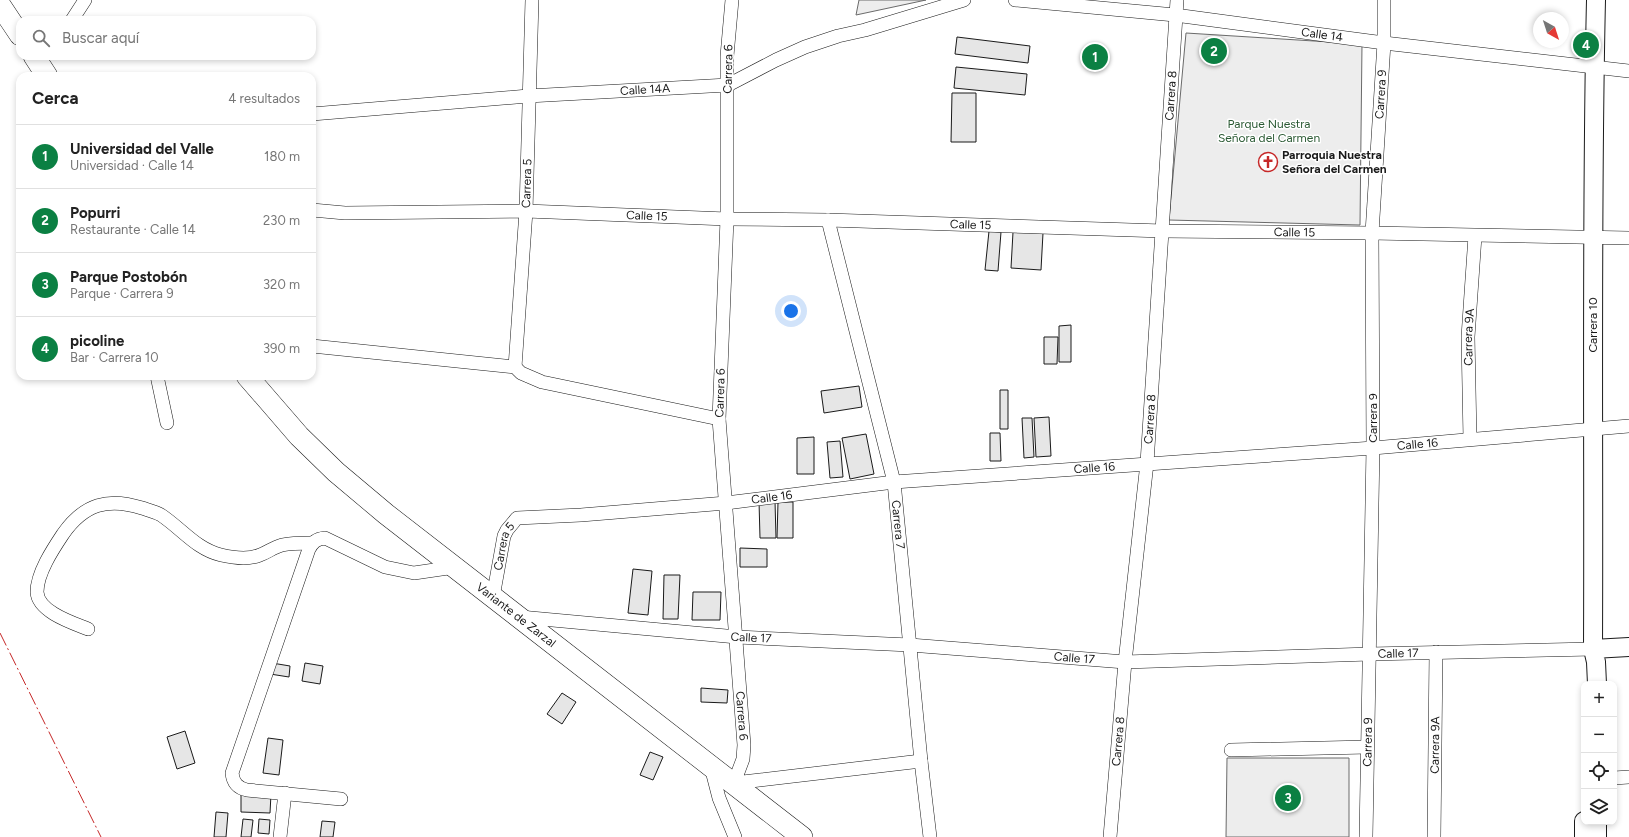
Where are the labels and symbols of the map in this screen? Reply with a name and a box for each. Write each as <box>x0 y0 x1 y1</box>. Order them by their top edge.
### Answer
north arrow <box>1533 12 1569 48</box>
street label: Calle 14 <box>1300 25 1344 44</box>
pin: 4 <box>1573 30 1599 60</box>
pin: 2 <box>1201 36 1227 66</box>
pin: 1 <box>1082 42 1108 72</box>
street label: Carrera 6 <box>721 44 735 94</box>
street label: Carrera 9 <box>1372 69 1389 119</box>
street label: Carrera 8 <box>1162 70 1179 121</box>
street label: Calle 14A <box>620 81 670 98</box>
park label: Parque Nuestra Señora del Carmen <box>1218 117 1320 145</box>
place label: Parroquia Nuestra Señora del Carmen <box>1282 148 1387 176</box>
church icon: Parroquia Nuestra Señora del Carmen <box>1257 151 1279 173</box>
street label: Carrera 5 <box>519 158 534 208</box>
street label: Calle 15 <box>626 208 668 224</box>
street label: Calle 15 <box>950 217 992 232</box>
street label: Calle 15 <box>1274 225 1315 239</box>
street label: Carrera 10 <box>1586 297 1600 353</box>
your location <box>781 301 801 321</box>
street label: Carrera 9A <box>1461 308 1477 366</box>
street label: Carrera 6 <box>712 368 728 418</box>
street label: Carrera 9 <box>1366 393 1380 443</box>
street label: Carrera 8 <box>1141 394 1158 444</box>
street label: Calle 16 <box>1396 435 1439 453</box>
street label: Calle 16 <box>1073 459 1116 476</box>
street label: Calle 16 <box>750 488 793 507</box>
street label: Carrera 7 <box>889 500 908 550</box>
street label: Carrera 5 <box>491 519 518 571</box>
street label: Variante de Zarzal <box>474 580 559 650</box>
street label: Calle 17 <box>730 629 772 646</box>
street label: Calle 17 <box>1377 646 1419 661</box>
street label: Calle 17 <box>1053 649 1096 667</box>
street label: Carrera 6 <box>733 691 751 741</box>
street label: Carrera 8 <box>1109 716 1127 767</box>
street label: Carrera 9A <box>1428 716 1442 774</box>
street label: Carrera 9 <box>1360 717 1375 767</box>
pin: 3 <box>1275 783 1301 813</box>

